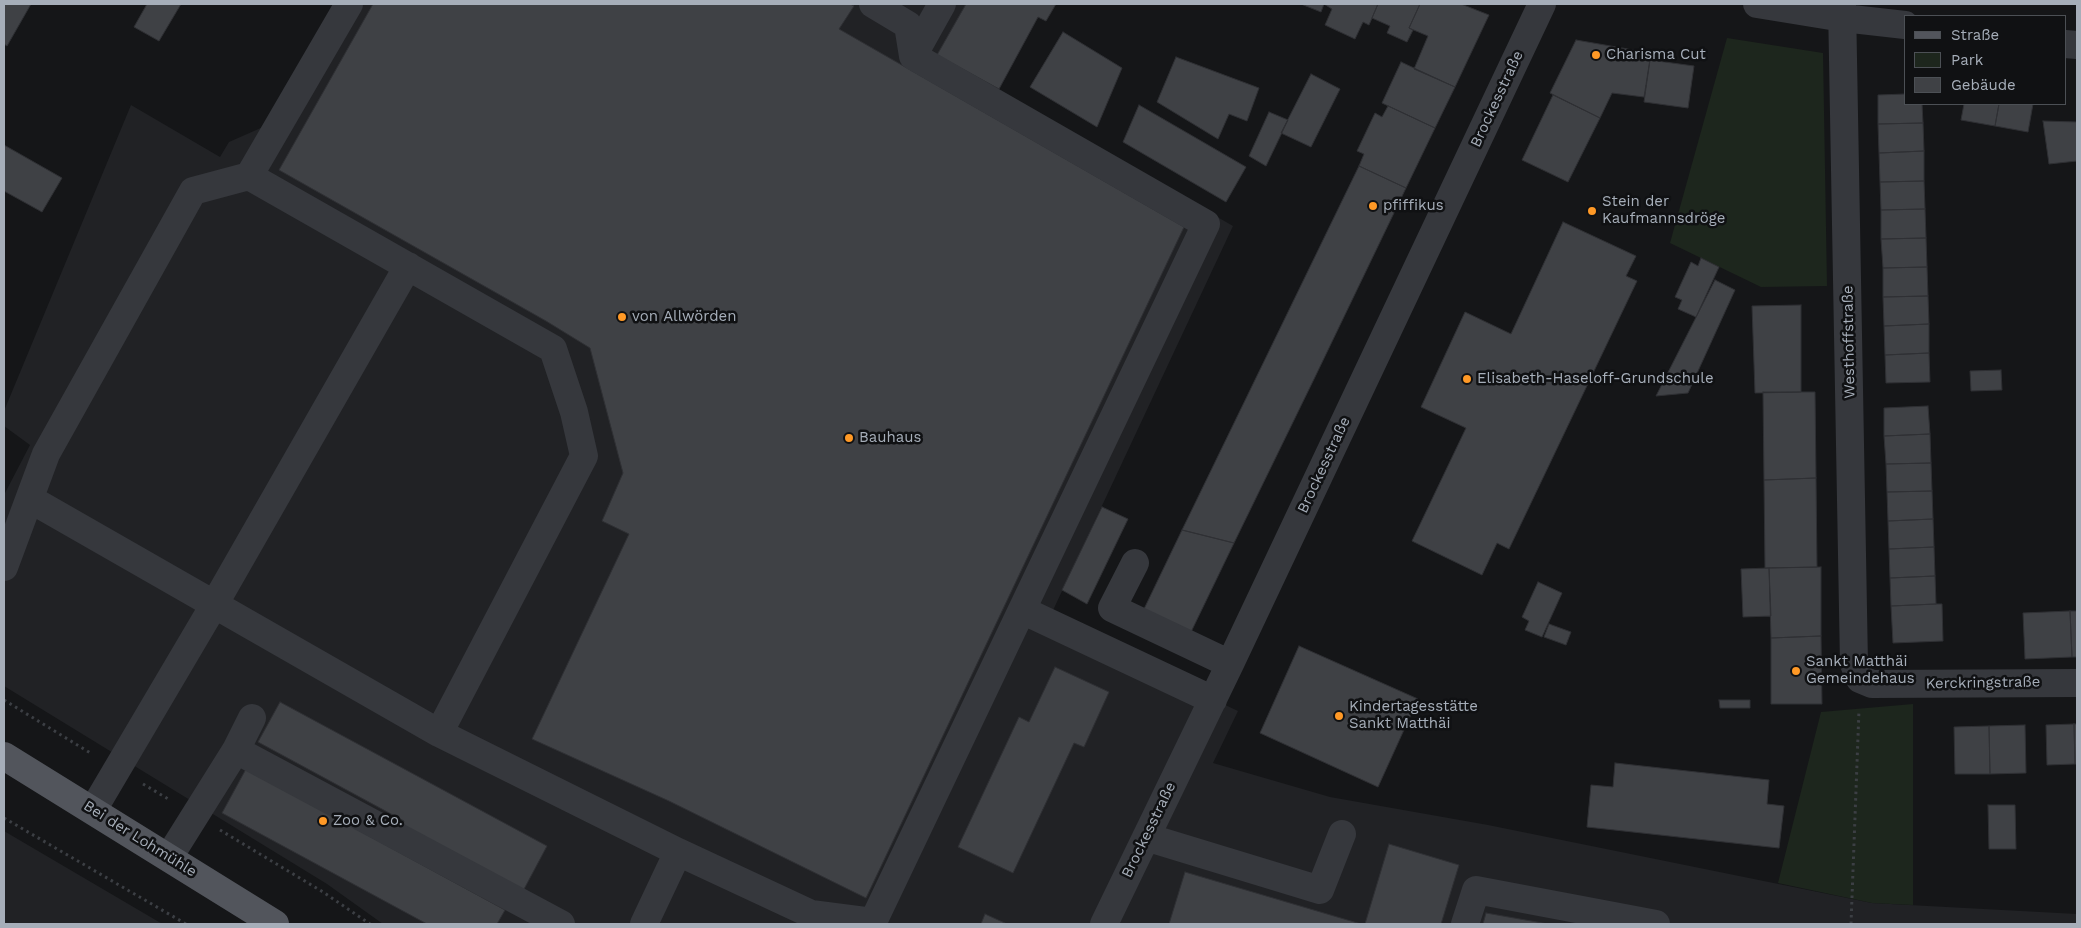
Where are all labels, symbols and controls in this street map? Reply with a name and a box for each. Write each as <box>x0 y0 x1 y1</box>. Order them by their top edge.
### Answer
legend <box>1904 15 2066 105</box>
text: Straße <box>1951 26 1999 44</box>
place label: Charisma Cut <box>1606 46 1706 64</box>
street label: Brockesstraße <box>1467 48 1527 150</box>
marker: Charisma Cut <box>1590 49 1602 61</box>
text: Park <box>1951 51 1983 69</box>
text: Gebäude <box>1951 76 2016 94</box>
place label: Stein der Kaufmannsdröge <box>1602 193 1725 228</box>
place label: pfiffikus <box>1383 197 1444 215</box>
marker: pfiffikus <box>1367 200 1379 212</box>
marker: Stein der Kaufmannsdröge <box>1586 205 1598 217</box>
street label: Westhoffstraße <box>1839 285 1859 399</box>
place label: von Allwörden <box>632 308 737 326</box>
marker: von Allwörden <box>616 311 628 323</box>
place label: Elisabeth-Haseloff-Grundschule <box>1477 370 1714 388</box>
marker: Elisabeth-Haseloff-Grundschule <box>1461 373 1473 385</box>
street label: Brockesstraße <box>1294 414 1354 516</box>
place label: Bauhaus <box>859 429 921 447</box>
marker: Bauhaus <box>843 432 855 444</box>
place label: Sankt Matthäi Gemeindehaus <box>1806 653 1915 688</box>
marker: Sankt Matthäi Gemeindehaus <box>1790 665 1802 677</box>
street label: Kerckringstraße <box>1926 673 2040 693</box>
place label: Kindertagesstätte Sankt Matthäi <box>1349 698 1478 733</box>
marker: Kindertagesstätte Sankt Matthäi <box>1333 710 1345 722</box>
street label: Brockesstraße <box>1118 779 1180 881</box>
street label: Bei der Lohmühle <box>80 797 200 881</box>
place label: Zoo & Co. <box>333 812 403 830</box>
marker: Zoo & Co. <box>317 815 329 827</box>

